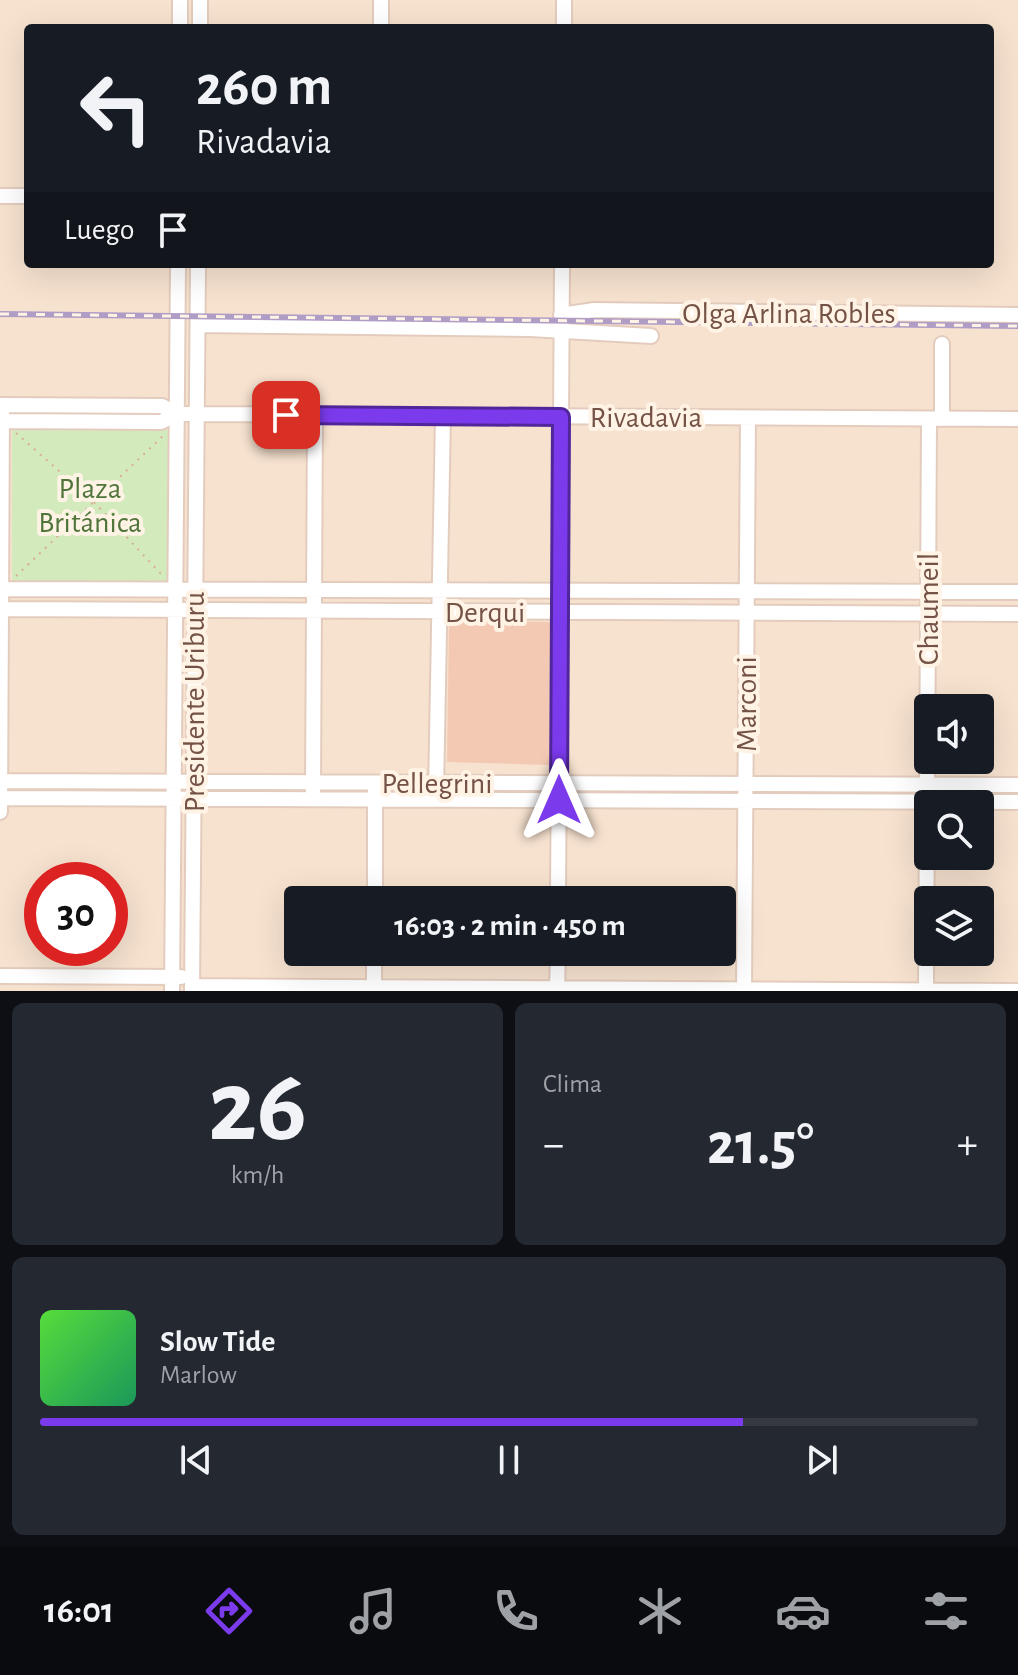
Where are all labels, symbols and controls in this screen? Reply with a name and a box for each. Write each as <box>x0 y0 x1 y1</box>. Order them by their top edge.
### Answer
icon: left <box>64 56 168 160</box>
text: 260 m <box>196 59 332 115</box>
text: Rivadavia <box>196 124 331 160</box>
icon: arrive <box>151 208 195 252</box>
text: Luego <box>64 215 135 245</box>
street label: Olga Arlina Robles <box>682 299 896 329</box>
pin <box>252 381 320 449</box>
icon: arrive <box>264 393 308 437</box>
street label: Rivadavia <box>590 403 702 433</box>
park label: Plaza Británica <box>38 474 142 538</box>
street label: Chaumeil <box>914 553 944 665</box>
street label: Presidente Uriburu <box>180 592 210 812</box>
street label: Derqui <box>445 598 525 628</box>
street label: Marconi <box>732 656 762 752</box>
map controls <box>914 694 994 966</box>
button: sound <box>914 694 994 774</box>
position arrow <box>517 758 601 842</box>
street label: Pellegrini <box>382 769 492 799</box>
button: search <box>914 790 994 870</box>
speed limit sign: 30 <box>24 862 128 966</box>
button: layers <box>914 886 994 966</box>
text: 16:03 · 2 min · 450 m <box>394 911 626 941</box>
text: 26 <box>208 1056 307 1160</box>
text: Clima <box>543 1071 602 1097</box>
text: 21.5° <box>707 1115 814 1175</box>
text: − <box>543 1123 564 1167</box>
text: + <box>957 1123 978 1167</box>
text: km/h <box>231 1162 284 1188</box>
text: Slow Tide <box>160 1327 275 1357</box>
text: Marlow <box>160 1362 237 1388</box>
icon: previous <box>174 1438 218 1482</box>
icon: pause <box>487 1438 531 1482</box>
icon: next <box>800 1438 844 1482</box>
icon: directions <box>201 1583 257 1639</box>
icon: music <box>345 1583 401 1639</box>
icon: phone <box>488 1583 544 1639</box>
icon: climate <box>632 1583 688 1639</box>
icon: car <box>775 1583 831 1639</box>
icon: filters <box>918 1583 974 1639</box>
text: 16:01 <box>44 1593 114 1629</box>

